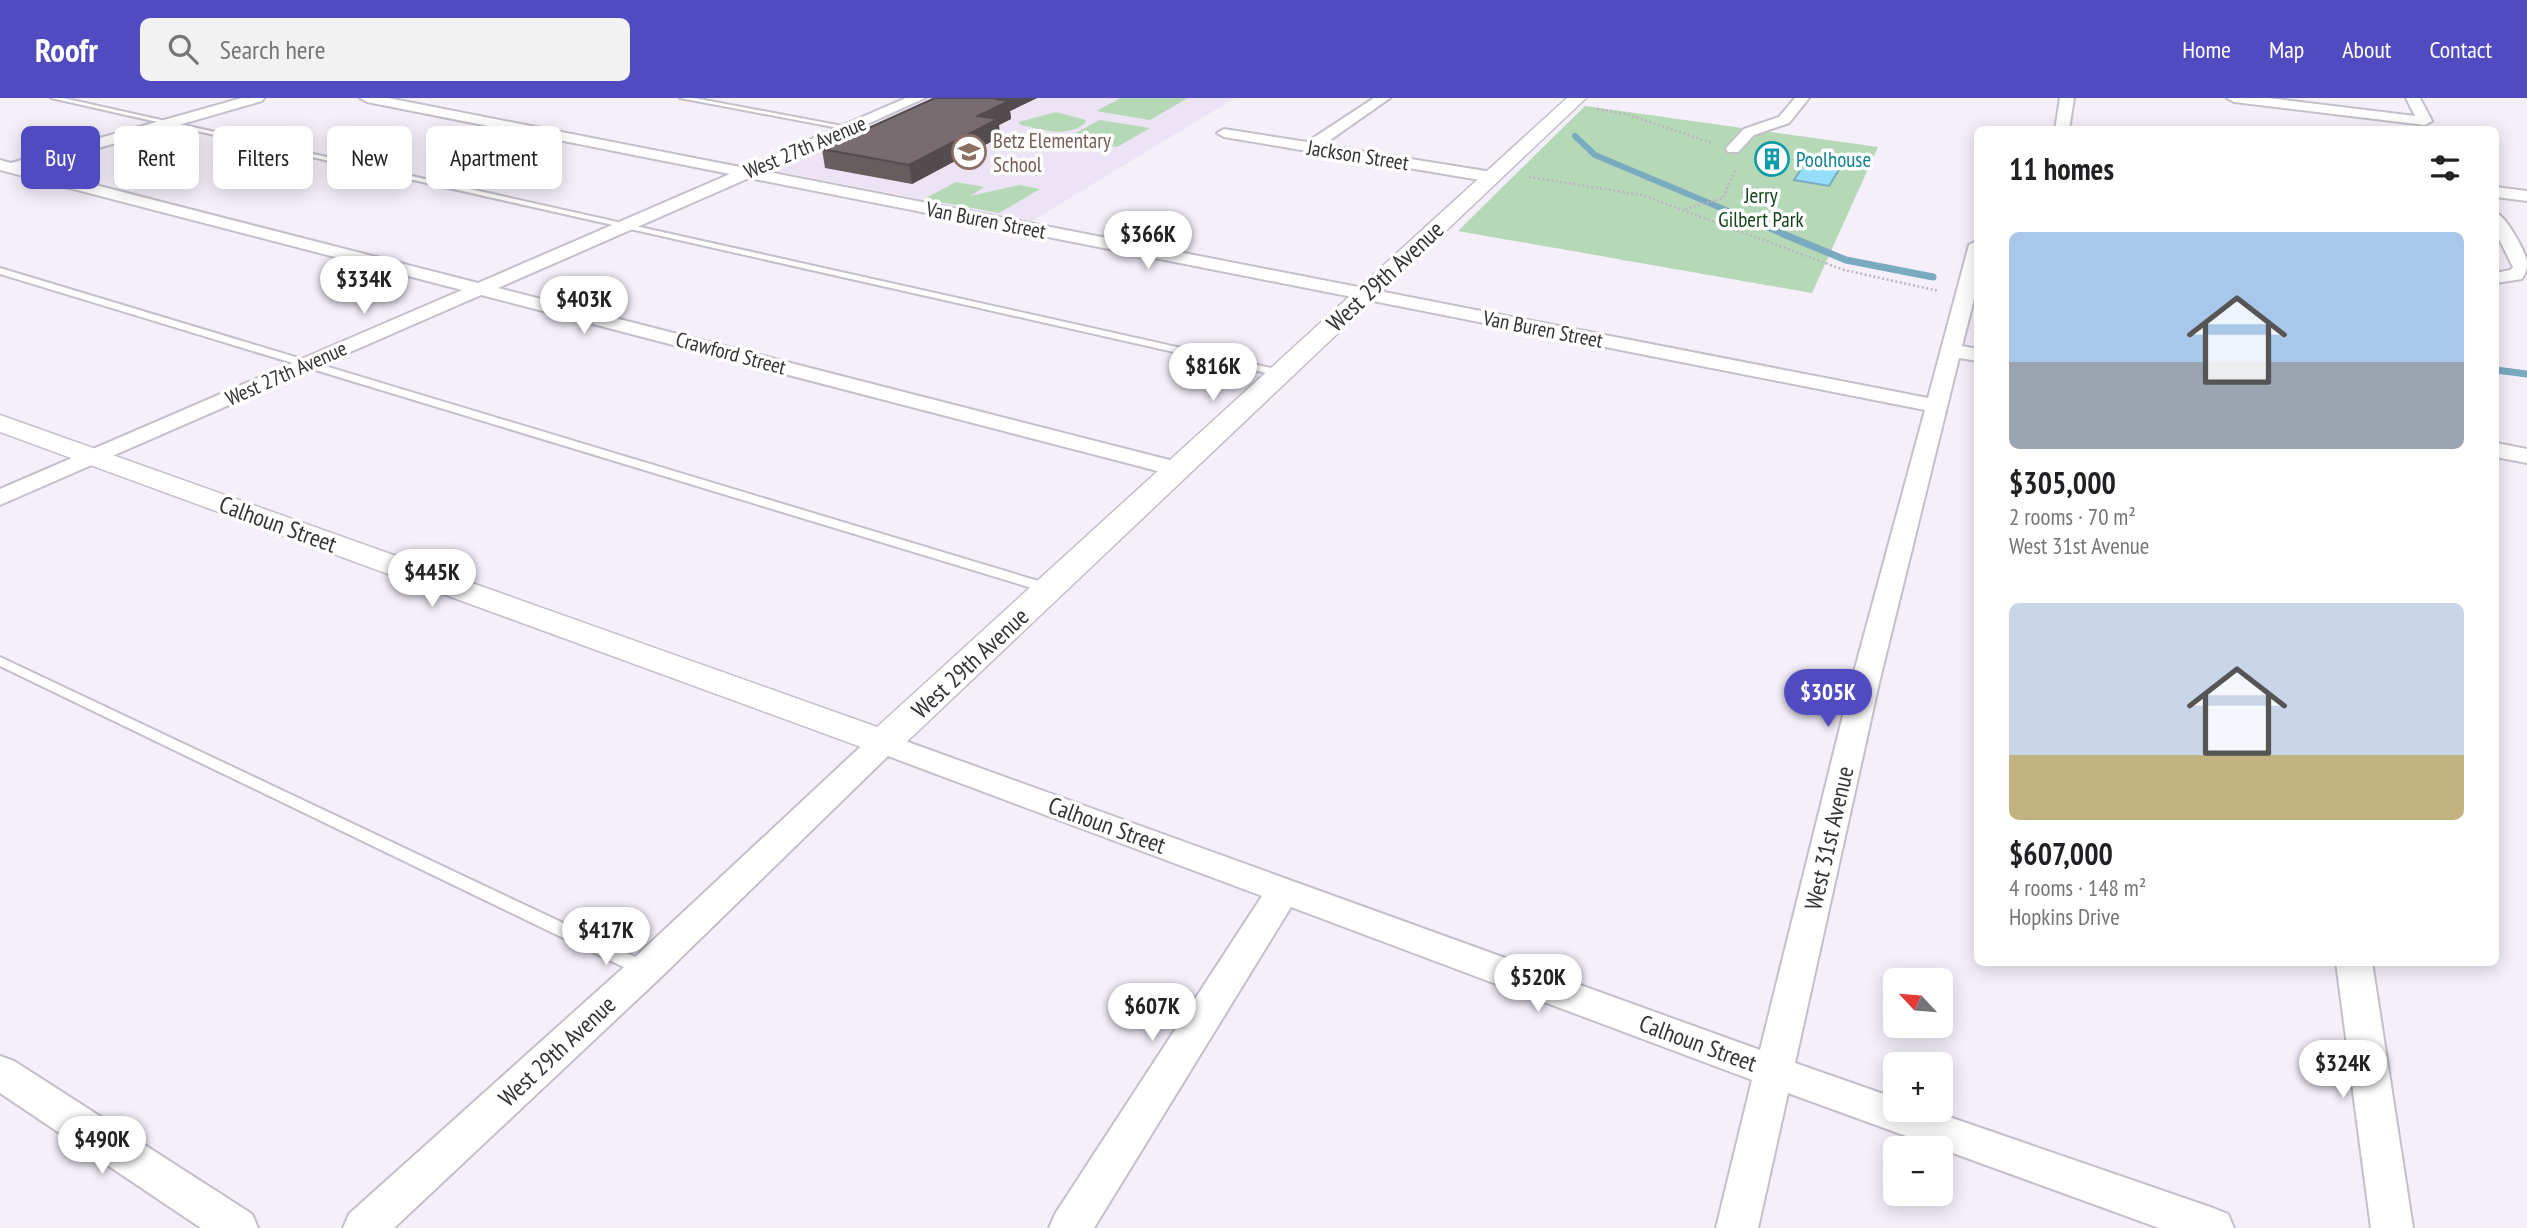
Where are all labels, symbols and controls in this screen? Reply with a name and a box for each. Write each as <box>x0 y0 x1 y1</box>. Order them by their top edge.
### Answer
search box <box>140 18 630 81</box>
text: Roofr <box>35 28 98 71</box>
icon: search <box>164 30 202 68</box>
text: Search here <box>220 33 325 66</box>
text: Home <box>2182 34 2231 65</box>
text: Map <box>2269 34 2304 65</box>
text: About <box>2342 34 2391 65</box>
text: Contact <box>2429 34 2492 65</box>
street label: West 27th Avenue <box>740 109 870 185</box>
chip: Buy <box>21 126 100 189</box>
chip: Rent <box>114 126 199 189</box>
chip: Filters <box>213 126 313 189</box>
chip: New <box>327 126 412 189</box>
chip: Apartment <box>426 126 562 189</box>
place label: Betz Elementary School <box>993 127 1111 178</box>
school or university icon: Betz Elementary School <box>950 133 988 171</box>
street label: Jackson Street <box>1304 133 1411 176</box>
building icon: Poolhouse <box>1753 140 1791 178</box>
place label: Poolhouse <box>1796 146 1871 173</box>
text: 11 homes <box>2009 149 2114 188</box>
icon: filters <box>2426 149 2464 187</box>
park label: Jerry Gilbert Park <box>1718 182 1804 233</box>
street label: Van Buren Street <box>923 195 1048 245</box>
pin: $366K <box>1099 212 1197 271</box>
street label: West 29th Avenue <box>1320 214 1450 338</box>
text: $366K <box>1120 219 1176 248</box>
pin: $334K <box>315 256 413 316</box>
text: $334K <box>336 264 392 293</box>
pin: $403K <box>535 276 633 336</box>
icon: home <box>2174 277 2300 403</box>
text: $403K <box>556 284 612 313</box>
street label: Van Buren Street <box>1480 304 1605 354</box>
street label: Crawford Street <box>673 325 789 381</box>
street label: West 27th Avenue <box>221 334 351 412</box>
pin: $816K <box>1164 344 1262 403</box>
text: $816K <box>1185 351 1241 380</box>
text: $305,000 <box>2009 463 2116 502</box>
street label: Calhoun Street <box>215 488 341 560</box>
text: 2 rooms · 70 m² <box>2009 502 2136 531</box>
text: West 31st Avenue <box>2009 531 2149 560</box>
pin: $445K <box>383 550 481 609</box>
text: $445K <box>404 557 460 586</box>
street label: West 29th Avenue <box>905 601 1035 725</box>
icon: home <box>2174 648 2300 774</box>
pin: $305K <box>1779 670 1877 729</box>
text: $305K <box>1800 677 1856 706</box>
street label: West 31st Avenue <box>1797 763 1861 913</box>
street label: Calhoun Street <box>1044 789 1170 861</box>
text: $607,000 <box>2009 834 2113 873</box>
text: 4 rooms · 148 m² <box>2009 873 2146 902</box>
text: Hopkins Drive <box>2009 902 2120 931</box>
pin: $417K <box>557 908 655 967</box>
text: $417K <box>578 915 634 944</box>
pin: $520K <box>1489 954 1587 1014</box>
text: $520K <box>1510 962 1566 991</box>
north arrow <box>1883 968 1953 1038</box>
map controls <box>1883 968 1953 1206</box>
pin: $607K <box>1103 984 1201 1043</box>
street label: West 29th Avenue <box>492 989 622 1113</box>
text: $607K <box>1124 991 1180 1020</box>
street label: Calhoun Street <box>1635 1007 1761 1079</box>
pin: $324K <box>2294 1040 2392 1100</box>
text: $324K <box>2315 1048 2371 1077</box>
button: + <box>1883 1052 1953 1122</box>
pin: $490K <box>53 1116 151 1176</box>
text: $490K <box>74 1124 130 1153</box>
button: − <box>1883 1136 1953 1206</box>

